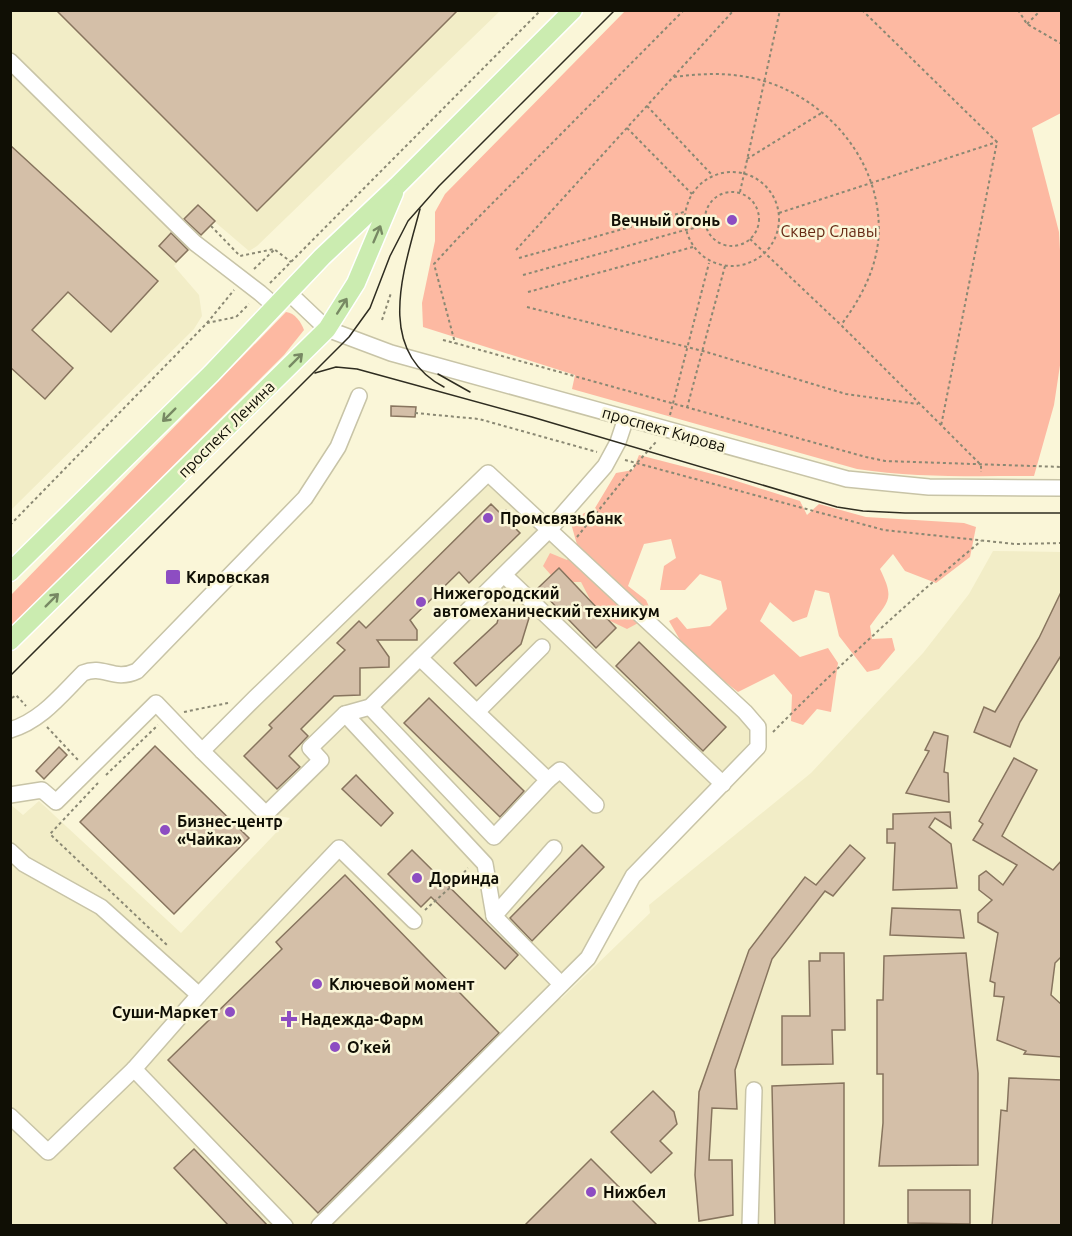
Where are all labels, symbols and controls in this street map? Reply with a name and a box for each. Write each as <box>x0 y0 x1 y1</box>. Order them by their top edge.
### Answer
place label: Вечный огонь <box>611 211 720 229</box>
marker: Вечный огонь <box>725 213 739 227</box>
park label: Сквер Славы <box>780 222 878 240</box>
one-way arrow <box>371 226 383 244</box>
one-way arrow <box>336 298 348 315</box>
one-way arrow <box>288 352 303 367</box>
street label: проспект Ленина <box>174 377 278 481</box>
street label: проспект Кирова <box>600 403 728 455</box>
one-way arrow <box>162 408 177 422</box>
place label: Промсвязьбанк <box>500 509 623 527</box>
marker: Промсвязьбанк <box>481 511 495 525</box>
marker: Кировская <box>164 568 182 586</box>
place label: Кировская <box>186 568 270 586</box>
place label: Нижегородский автомеханический техникум <box>433 584 660 620</box>
one-way arrow <box>45 592 60 607</box>
marker: Нижегородский автомеханический техникум <box>414 595 428 609</box>
place label: Бизнес-центр «Чайка» <box>177 812 283 848</box>
marker: Бизнес-центр «Чайка» <box>158 823 172 837</box>
place label: Доринда <box>429 869 499 887</box>
marker: Доринда <box>410 871 424 885</box>
place label: Ключевой момент <box>329 975 475 993</box>
marker: Ключевой момент <box>310 977 324 991</box>
place label: Суши-Маркет <box>112 1003 218 1021</box>
marker: Суши-Маркет <box>223 1005 237 1019</box>
place label: Надежда-Фарм <box>301 1010 423 1028</box>
marker: Надежда-Фарм <box>282 1012 296 1026</box>
place label: О’кей <box>347 1038 391 1056</box>
marker: О’кей <box>328 1040 342 1054</box>
place label: Нижбел <box>603 1183 666 1201</box>
marker: Нижбел <box>584 1185 598 1199</box>

